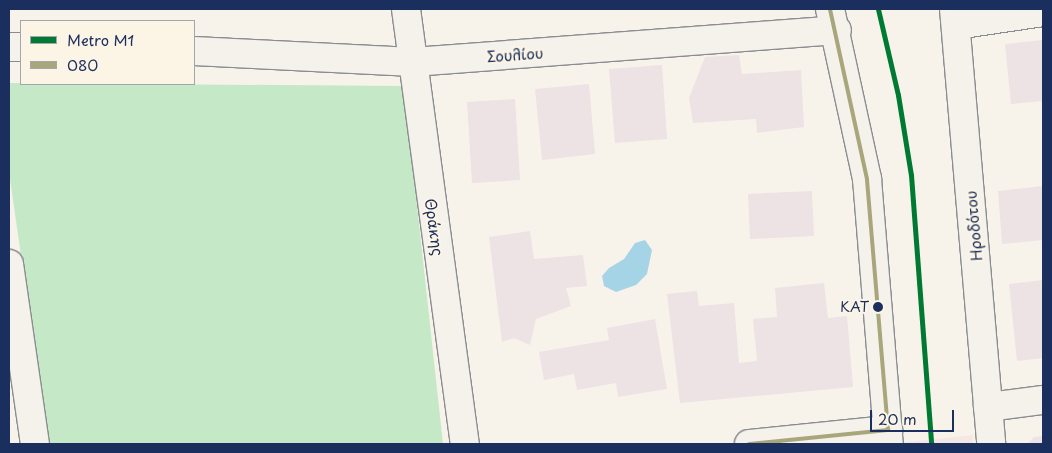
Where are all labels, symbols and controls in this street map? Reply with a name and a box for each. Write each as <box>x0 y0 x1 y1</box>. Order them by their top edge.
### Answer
legend <box>20 20 195 85</box>
text: Metro Μ1 <box>67 28 134 51</box>
street label: Σουλίου <box>486 43 544 65</box>
text: 080 <box>67 53 98 76</box>
street label: Ηροδότου <box>961 190 985 262</box>
street label: Θράκης <box>422 197 448 257</box>
place label: ΚΑΤ <box>840 299 869 315</box>
marker: ΚΑΤ <box>873 302 883 312</box>
scale bar <box>872 400 956 432</box>
text: 20 m <box>878 407 917 430</box>

